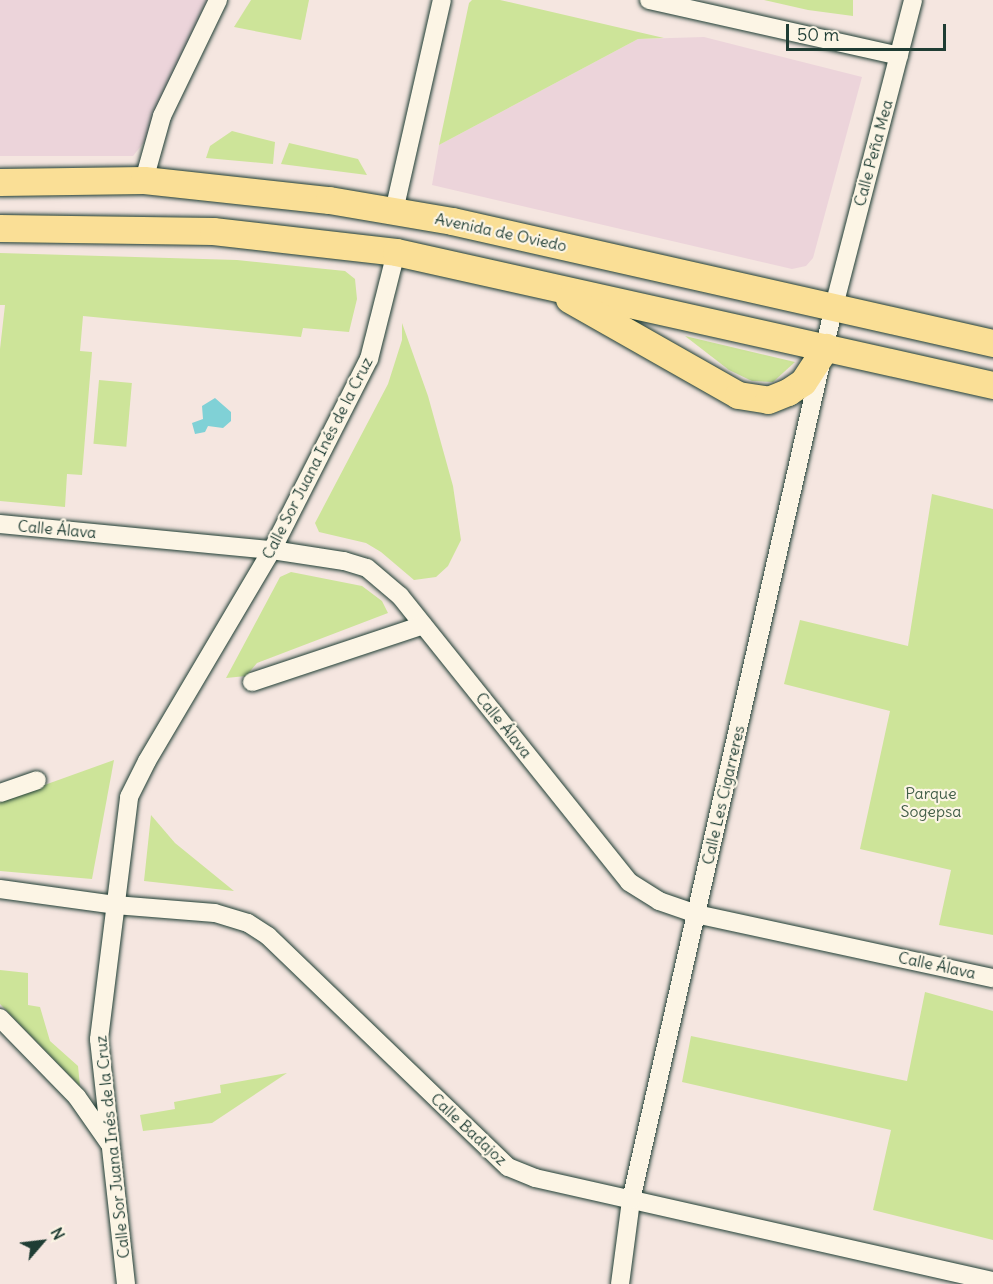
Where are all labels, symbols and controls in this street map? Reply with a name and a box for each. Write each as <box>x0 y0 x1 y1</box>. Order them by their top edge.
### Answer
scale bar <box>789 12 950 50</box>
text: 50 m <box>797 23 839 46</box>
street label: Calle Peña Mea <box>850 98 896 208</box>
street label: Avenida de Oviedo <box>433 209 569 255</box>
street label: Calle Sor Juana Inés de la Cruz <box>258 354 376 562</box>
street label: Calle Álava <box>17 516 97 542</box>
street label: Calle Álava <box>472 688 536 762</box>
street label: Calle Les Cigarreres <box>698 723 748 867</box>
park label: Parque Sogepsa <box>901 783 961 821</box>
street label: Calle Álava <box>896 947 978 983</box>
street label: Calle Sor Juana Inés de la Cruz <box>91 1035 133 1259</box>
street label: Calle Badajoz <box>427 1089 511 1169</box>
north arrow <box>12 1212 72 1272</box>
text: N <box>46 1224 69 1243</box>

